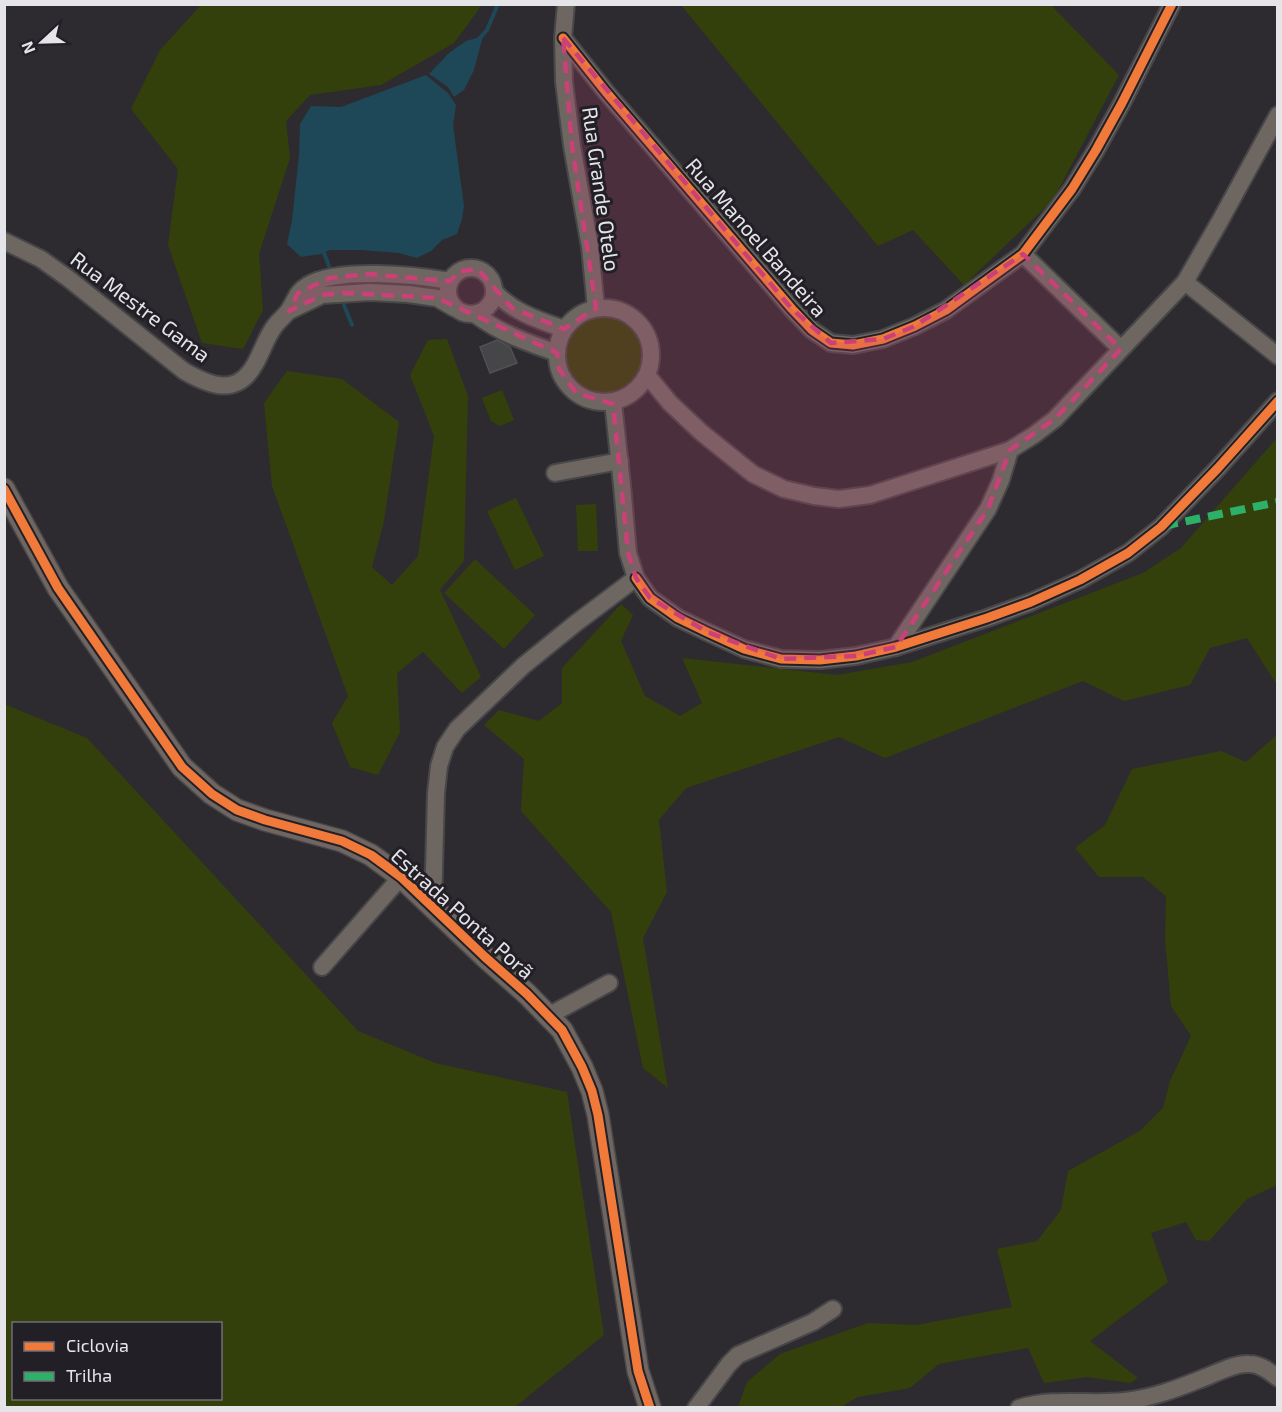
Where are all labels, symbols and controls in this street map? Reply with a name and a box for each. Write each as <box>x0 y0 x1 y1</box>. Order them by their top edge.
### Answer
north arrow <box>12 12 72 72</box>
text: N <box>17 39 39 57</box>
street label: Rua Grande Otelo <box>578 105 626 273</box>
street label: Rua Manoel Bandeira <box>681 153 833 321</box>
street label: Rua Mestre Gama <box>66 245 216 367</box>
street label: Estrada Ponta Porã <box>386 842 540 984</box>
legend <box>12 1322 222 1400</box>
text: Ciclovia <box>66 1334 129 1356</box>
text: Trilha <box>66 1364 112 1386</box>

